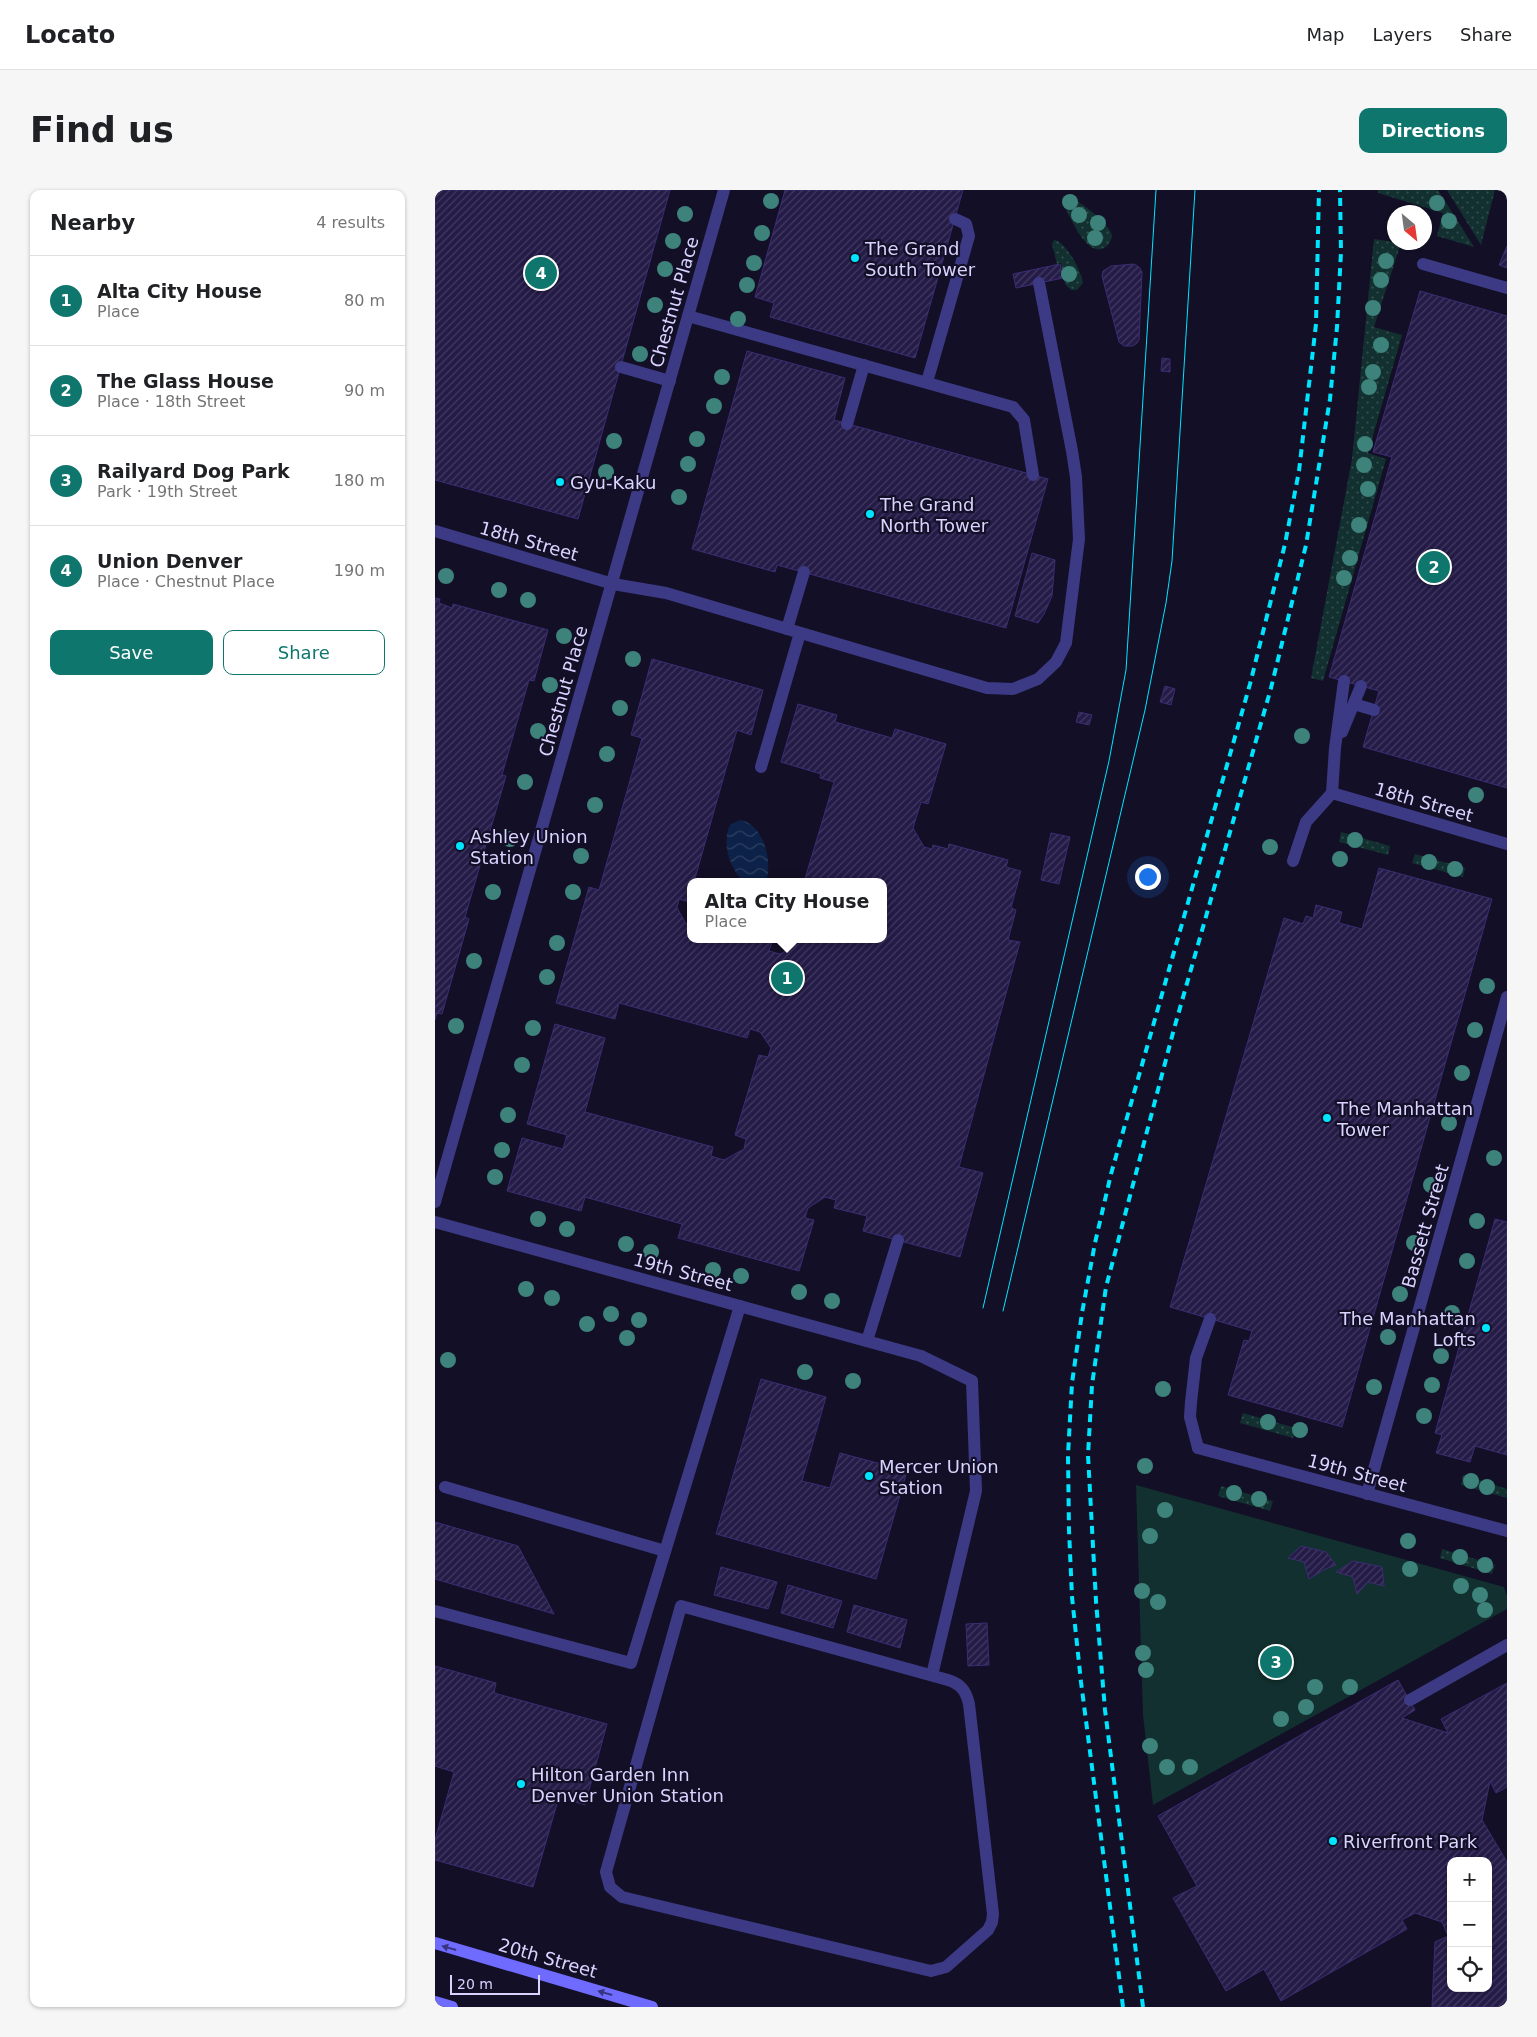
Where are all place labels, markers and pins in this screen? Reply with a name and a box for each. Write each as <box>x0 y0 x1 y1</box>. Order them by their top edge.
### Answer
place label: The Grand South Tower <box>864 238 976 280</box>
marker: The Grand South Tower <box>849 252 861 264</box>
pin: 4 <box>525 254 557 292</box>
place label: Gyu-Kaku <box>570 472 656 493</box>
marker: Gyu-Kaku <box>554 476 566 488</box>
place label: The Grand North Tower <box>879 494 989 536</box>
marker: The Grand North Tower <box>864 508 876 520</box>
pin: 2 <box>1418 548 1450 586</box>
place label: Ashley Union Station <box>470 826 588 868</box>
marker: Ashley Union Station <box>454 840 466 852</box>
pin: 1 <box>771 959 803 997</box>
place label: The Manhattan Tower <box>1336 1098 1473 1140</box>
marker: The Manhattan Tower <box>1321 1112 1333 1124</box>
place label: The Manhattan Lofts <box>1339 1308 1476 1350</box>
marker: The Manhattan Lofts <box>1480 1322 1492 1334</box>
place label: Mercer Union Station <box>879 1456 999 1498</box>
marker: Mercer Union Station <box>863 1470 875 1482</box>
pin: 3 <box>1260 1643 1292 1681</box>
place label: Hilton Garden Inn Denver Union Station <box>531 1764 724 1806</box>
marker: Hilton Garden Inn Denver Union Station <box>515 1778 527 1790</box>
place label: Riverfront Park <box>1343 1831 1478 1852</box>
marker: Riverfront Park <box>1327 1835 1339 1847</box>

